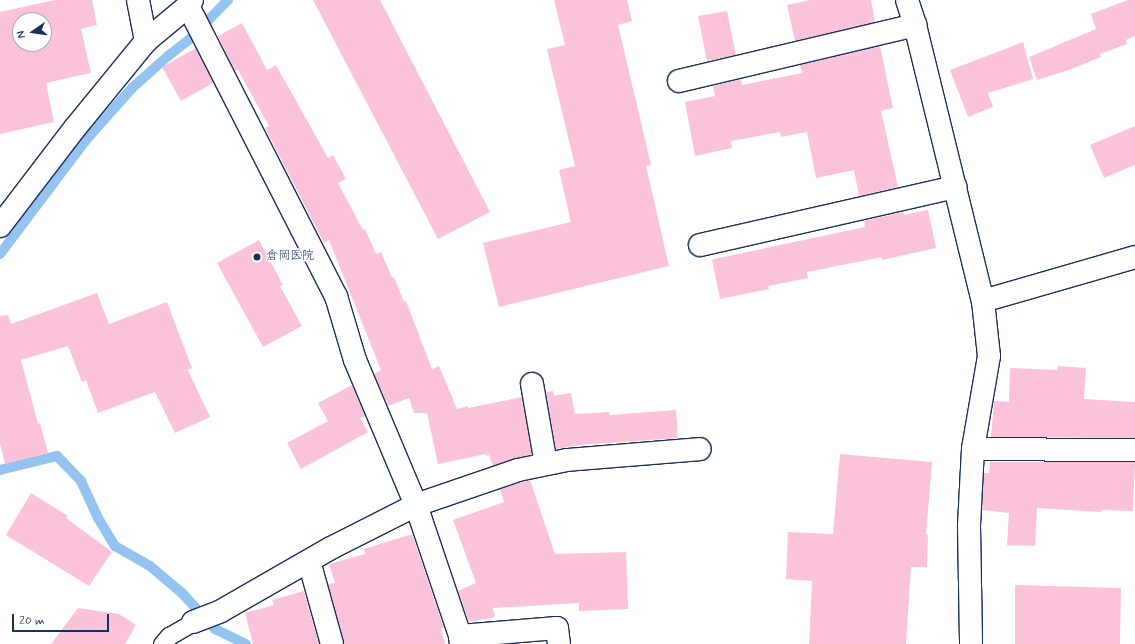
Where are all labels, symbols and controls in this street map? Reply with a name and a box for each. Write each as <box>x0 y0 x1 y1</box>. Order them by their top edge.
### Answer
north arrow <box>12 12 52 52</box>
text: N <box>14 29 29 40</box>
place label: 倉岡医院 <box>266 250 314 264</box>
marker: 倉岡医院 <box>251 251 263 263</box>
scale bar <box>14 606 111 632</box>
text: 20 m <box>19 613 45 629</box>

